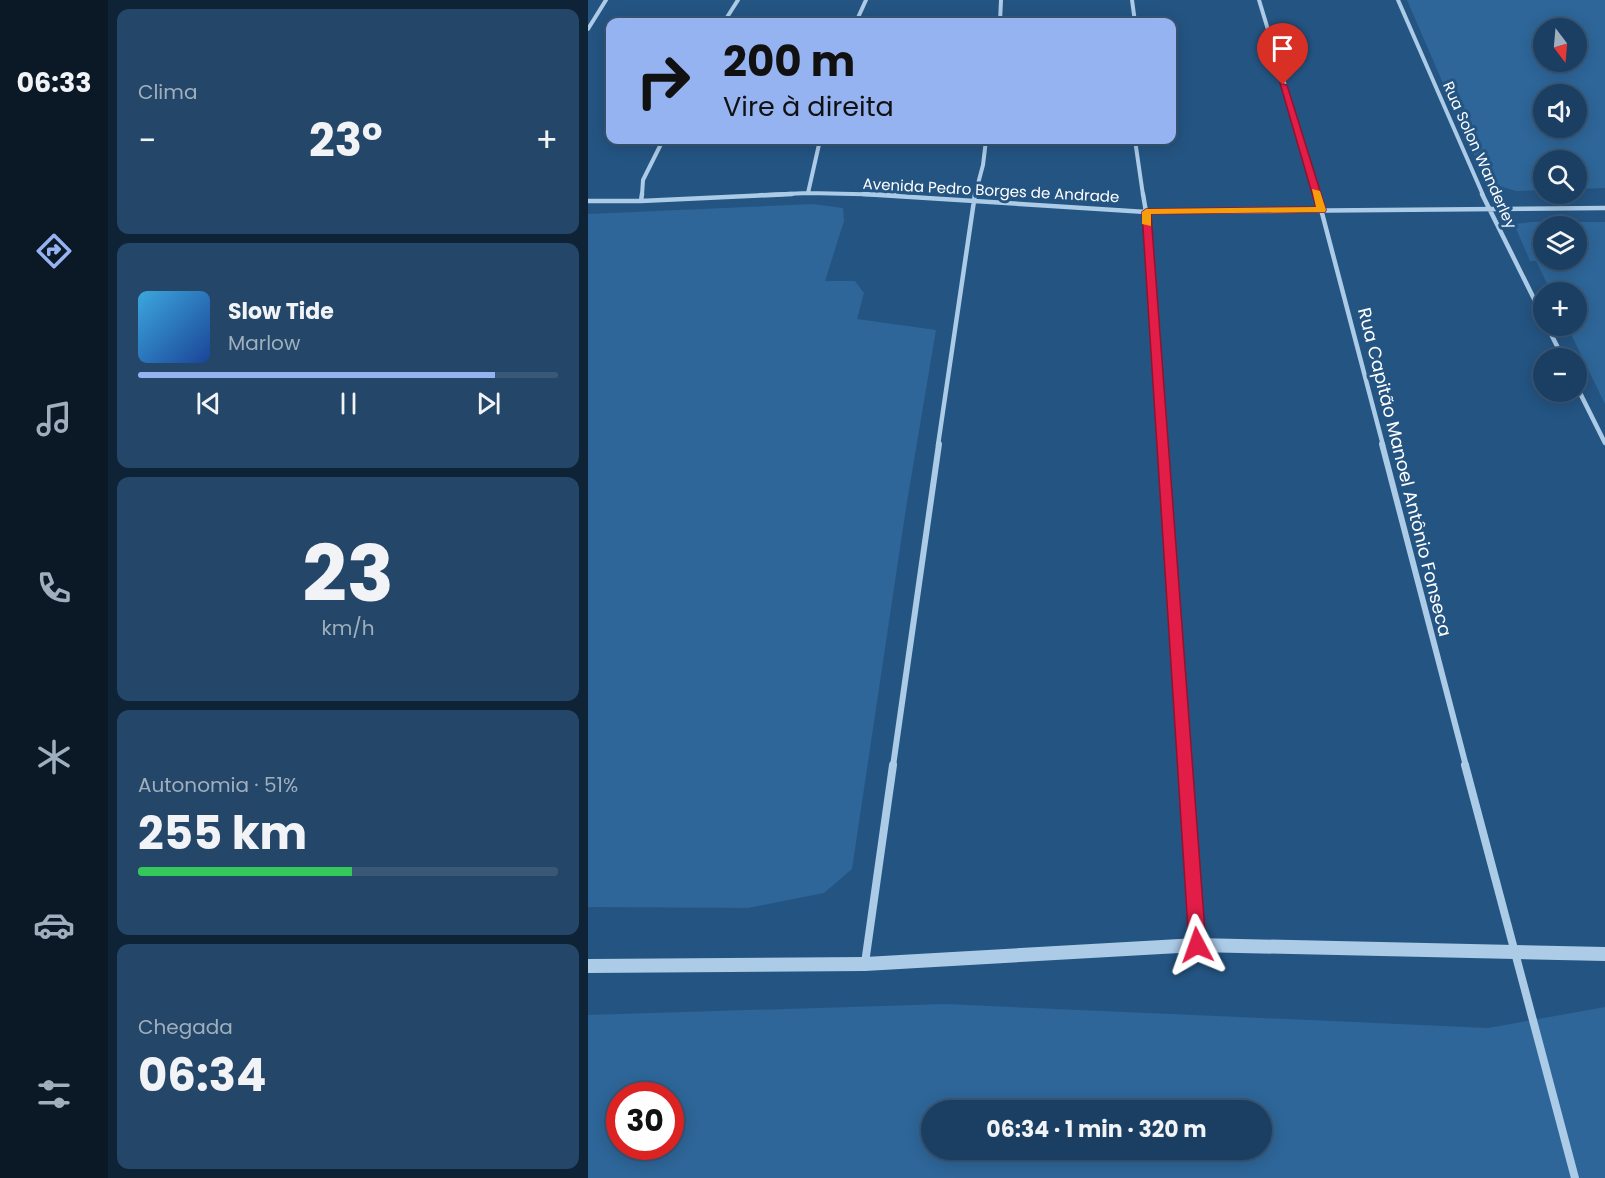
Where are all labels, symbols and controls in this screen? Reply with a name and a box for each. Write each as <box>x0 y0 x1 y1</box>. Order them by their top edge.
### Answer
north arrow <box>1533 18 1587 72</box>
map controls <box>1533 18 1587 402</box>
pin <box>1257 23 1308 85</box>
text: 200 m <box>723 32 855 91</box>
icon: arrive <box>1266 32 1299 65</box>
icon: right <box>624 42 702 120</box>
text: 06:33 <box>16 64 92 101</box>
text: Clima <box>138 78 197 106</box>
street label: Rua Solon Wanderley <box>1438 78 1522 232</box>
button: sound <box>1533 84 1587 138</box>
text: Vire à direita <box>723 88 894 125</box>
text: 23° <box>309 109 383 172</box>
text: − <box>138 117 156 164</box>
text: + <box>535 117 558 164</box>
button: search <box>1533 150 1587 204</box>
street label: Avenida Pedro Borges de Andrade <box>862 173 1120 207</box>
button: layers <box>1533 216 1587 270</box>
icon: directions <box>33 230 75 272</box>
button: + <box>1533 282 1587 336</box>
text: Slow Tide <box>228 296 334 327</box>
street label: Rua Capitão Manoel Antônio Fonseca <box>1352 305 1458 639</box>
text: Marlow <box>228 329 300 357</box>
button: − <box>1533 348 1587 402</box>
icon: previous <box>192 387 225 420</box>
icon: pause <box>332 387 365 420</box>
icon: next <box>472 387 505 420</box>
icon: music <box>33 398 75 440</box>
text: 23 <box>302 519 394 628</box>
icon: phone <box>33 567 75 609</box>
text: km/h <box>321 614 375 642</box>
icon: climate <box>33 736 75 778</box>
text: Autonomia · 51% <box>138 771 298 799</box>
text: 255 km <box>138 802 307 865</box>
icon: car <box>33 904 75 946</box>
position arrow <box>1165 913 1229 977</box>
text: Chegada <box>138 1013 233 1041</box>
text: 06:34 <box>138 1044 266 1107</box>
icon: filters <box>33 1073 75 1115</box>
speed limit sign: 30 <box>606 1082 684 1160</box>
text: 06:34 · 1 min · 320 m <box>986 1114 1207 1145</box>

